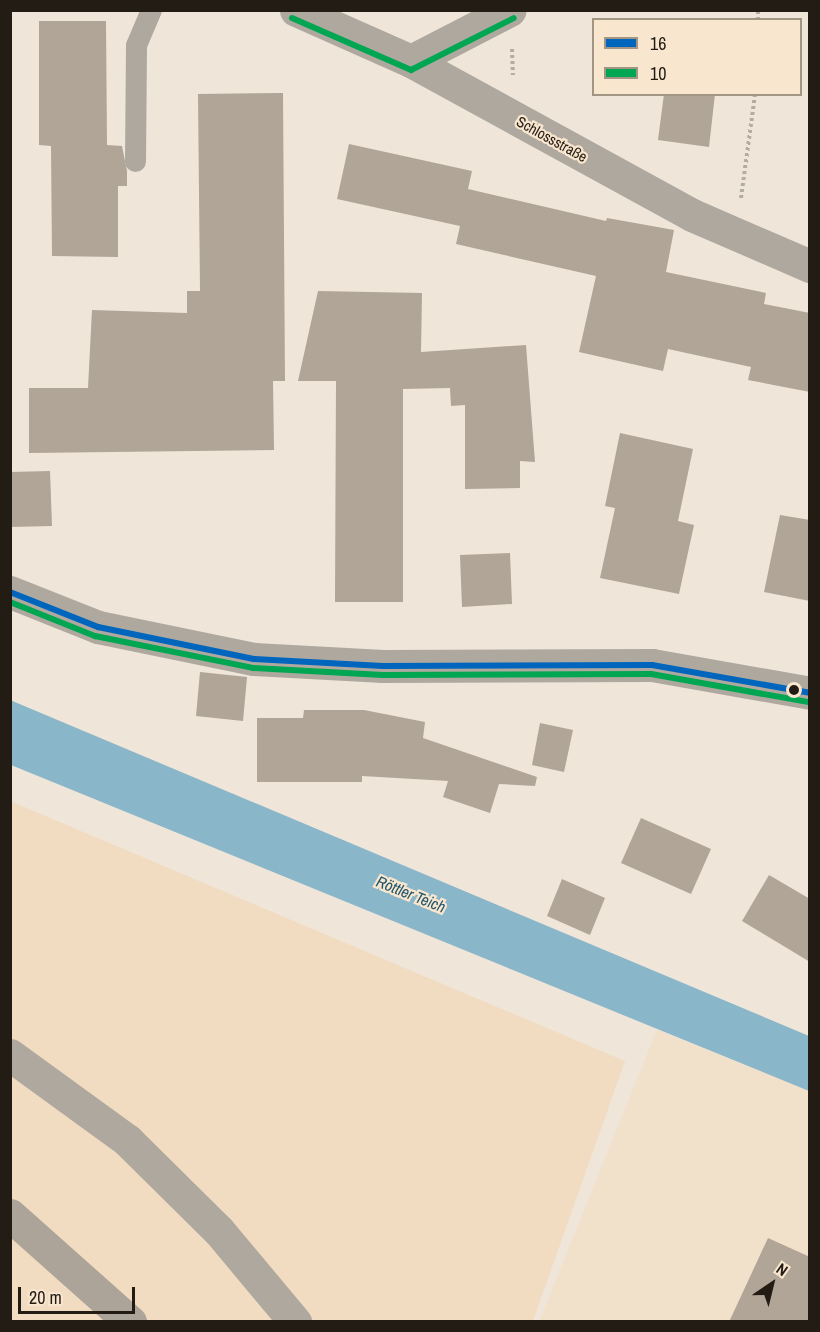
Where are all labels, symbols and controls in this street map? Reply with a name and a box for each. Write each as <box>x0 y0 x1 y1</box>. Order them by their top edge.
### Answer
legend <box>592 18 802 96</box>
text: 16 <box>650 31 666 56</box>
text: 10 <box>650 61 666 86</box>
street label: Schlossstraße <box>514 112 590 166</box>
unlabelled marker <box>788 684 800 696</box>
water label: Röttler Teich <box>373 871 449 917</box>
north arrow <box>742 1254 802 1314</box>
text: N <box>772 1258 793 1281</box>
scale bar <box>21 1275 138 1313</box>
text: 20 m <box>29 1285 62 1310</box>

